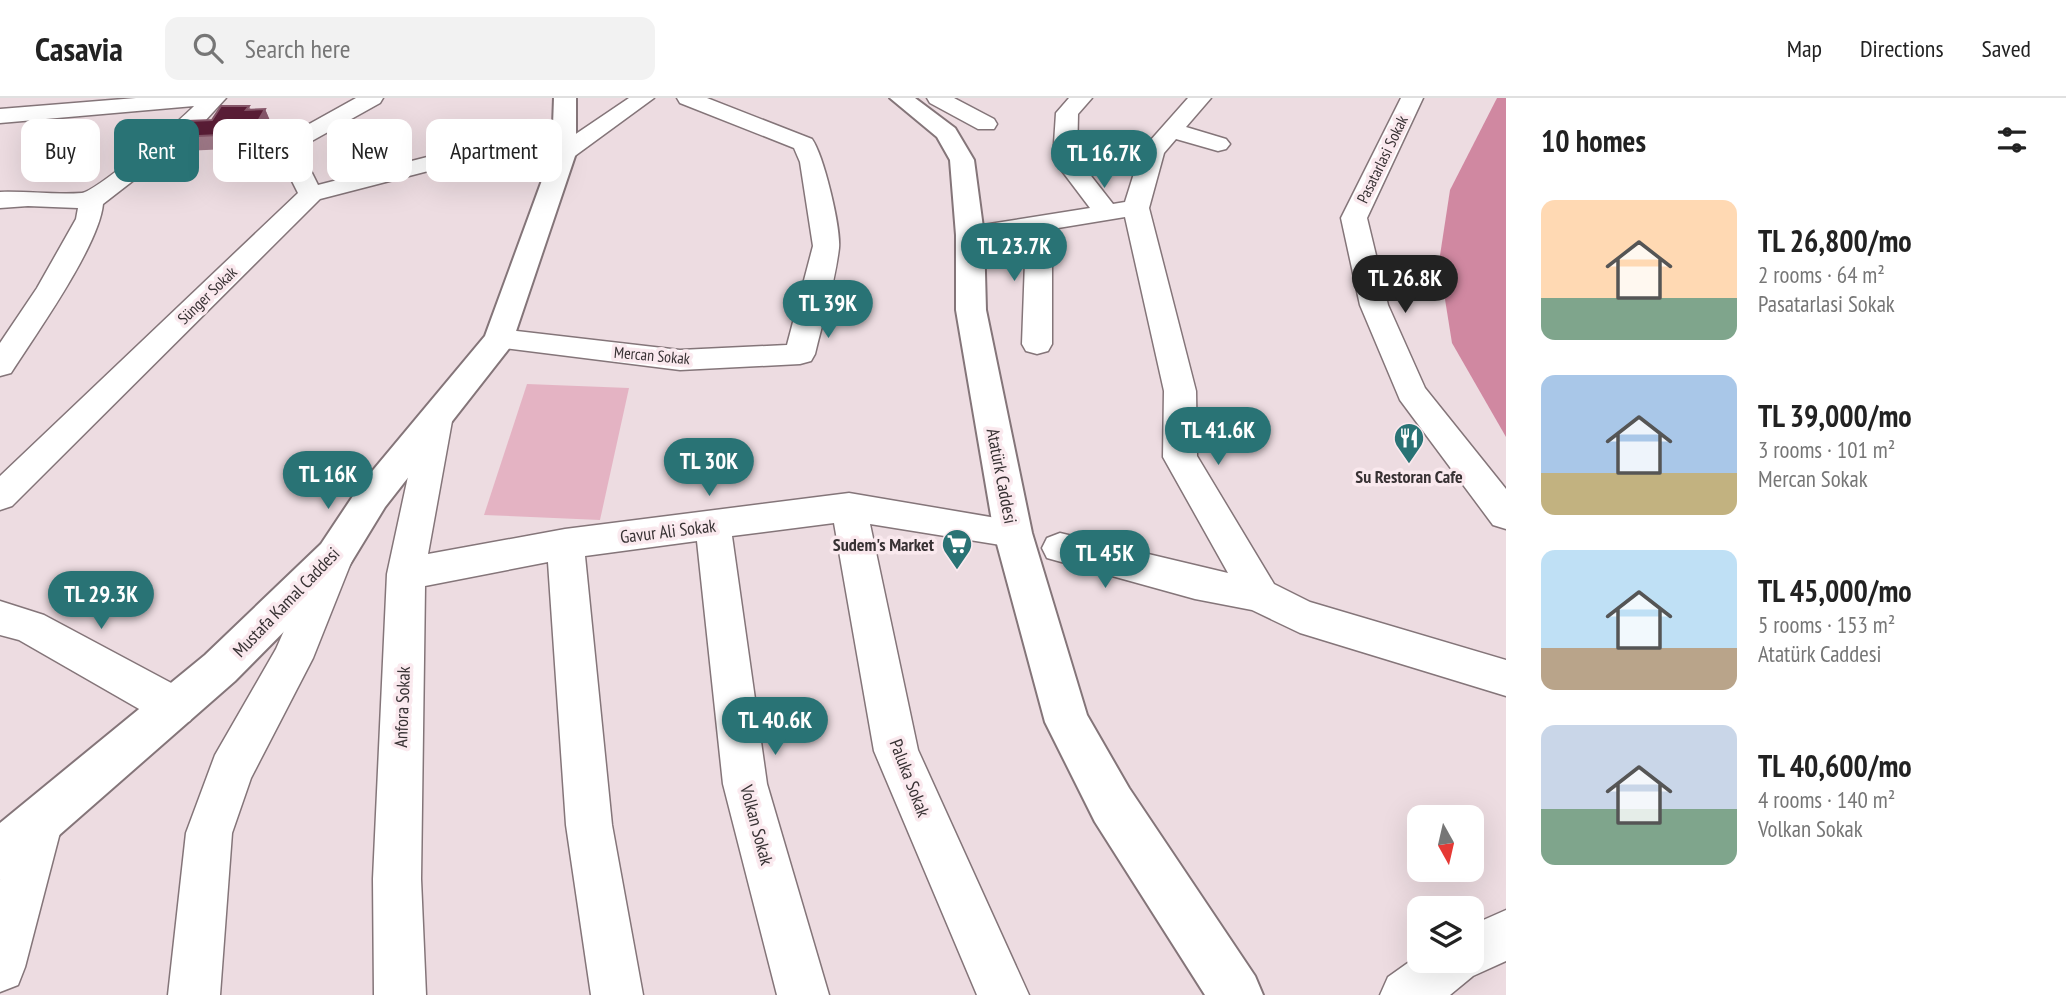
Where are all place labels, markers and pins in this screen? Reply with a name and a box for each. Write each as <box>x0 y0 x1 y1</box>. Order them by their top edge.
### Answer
pin: TL 16.7K <box>1032 130 1176 190</box>
pin: TL 23.7K <box>942 223 1086 283</box>
pin: TL 26.8K <box>1333 256 1477 315</box>
pin: TL 39K <box>771 280 885 340</box>
pin: TL 41.6K <box>1146 408 1290 467</box>
restaurant icon: Su Restoran Cafe <box>1392 421 1426 465</box>
pin: TL 30K <box>652 438 766 498</box>
pin: TL 16K <box>271 452 385 511</box>
place label: Su Restoran Cafe <box>1355 465 1463 488</box>
supermarket icon: Sudem's Market <box>940 527 974 571</box>
pin: TL 45K <box>1048 531 1162 590</box>
place label: Sudem's Market <box>833 533 935 556</box>
pin: TL 29.3K <box>29 572 173 631</box>
pin: TL 40.6K <box>703 698 847 757</box>

